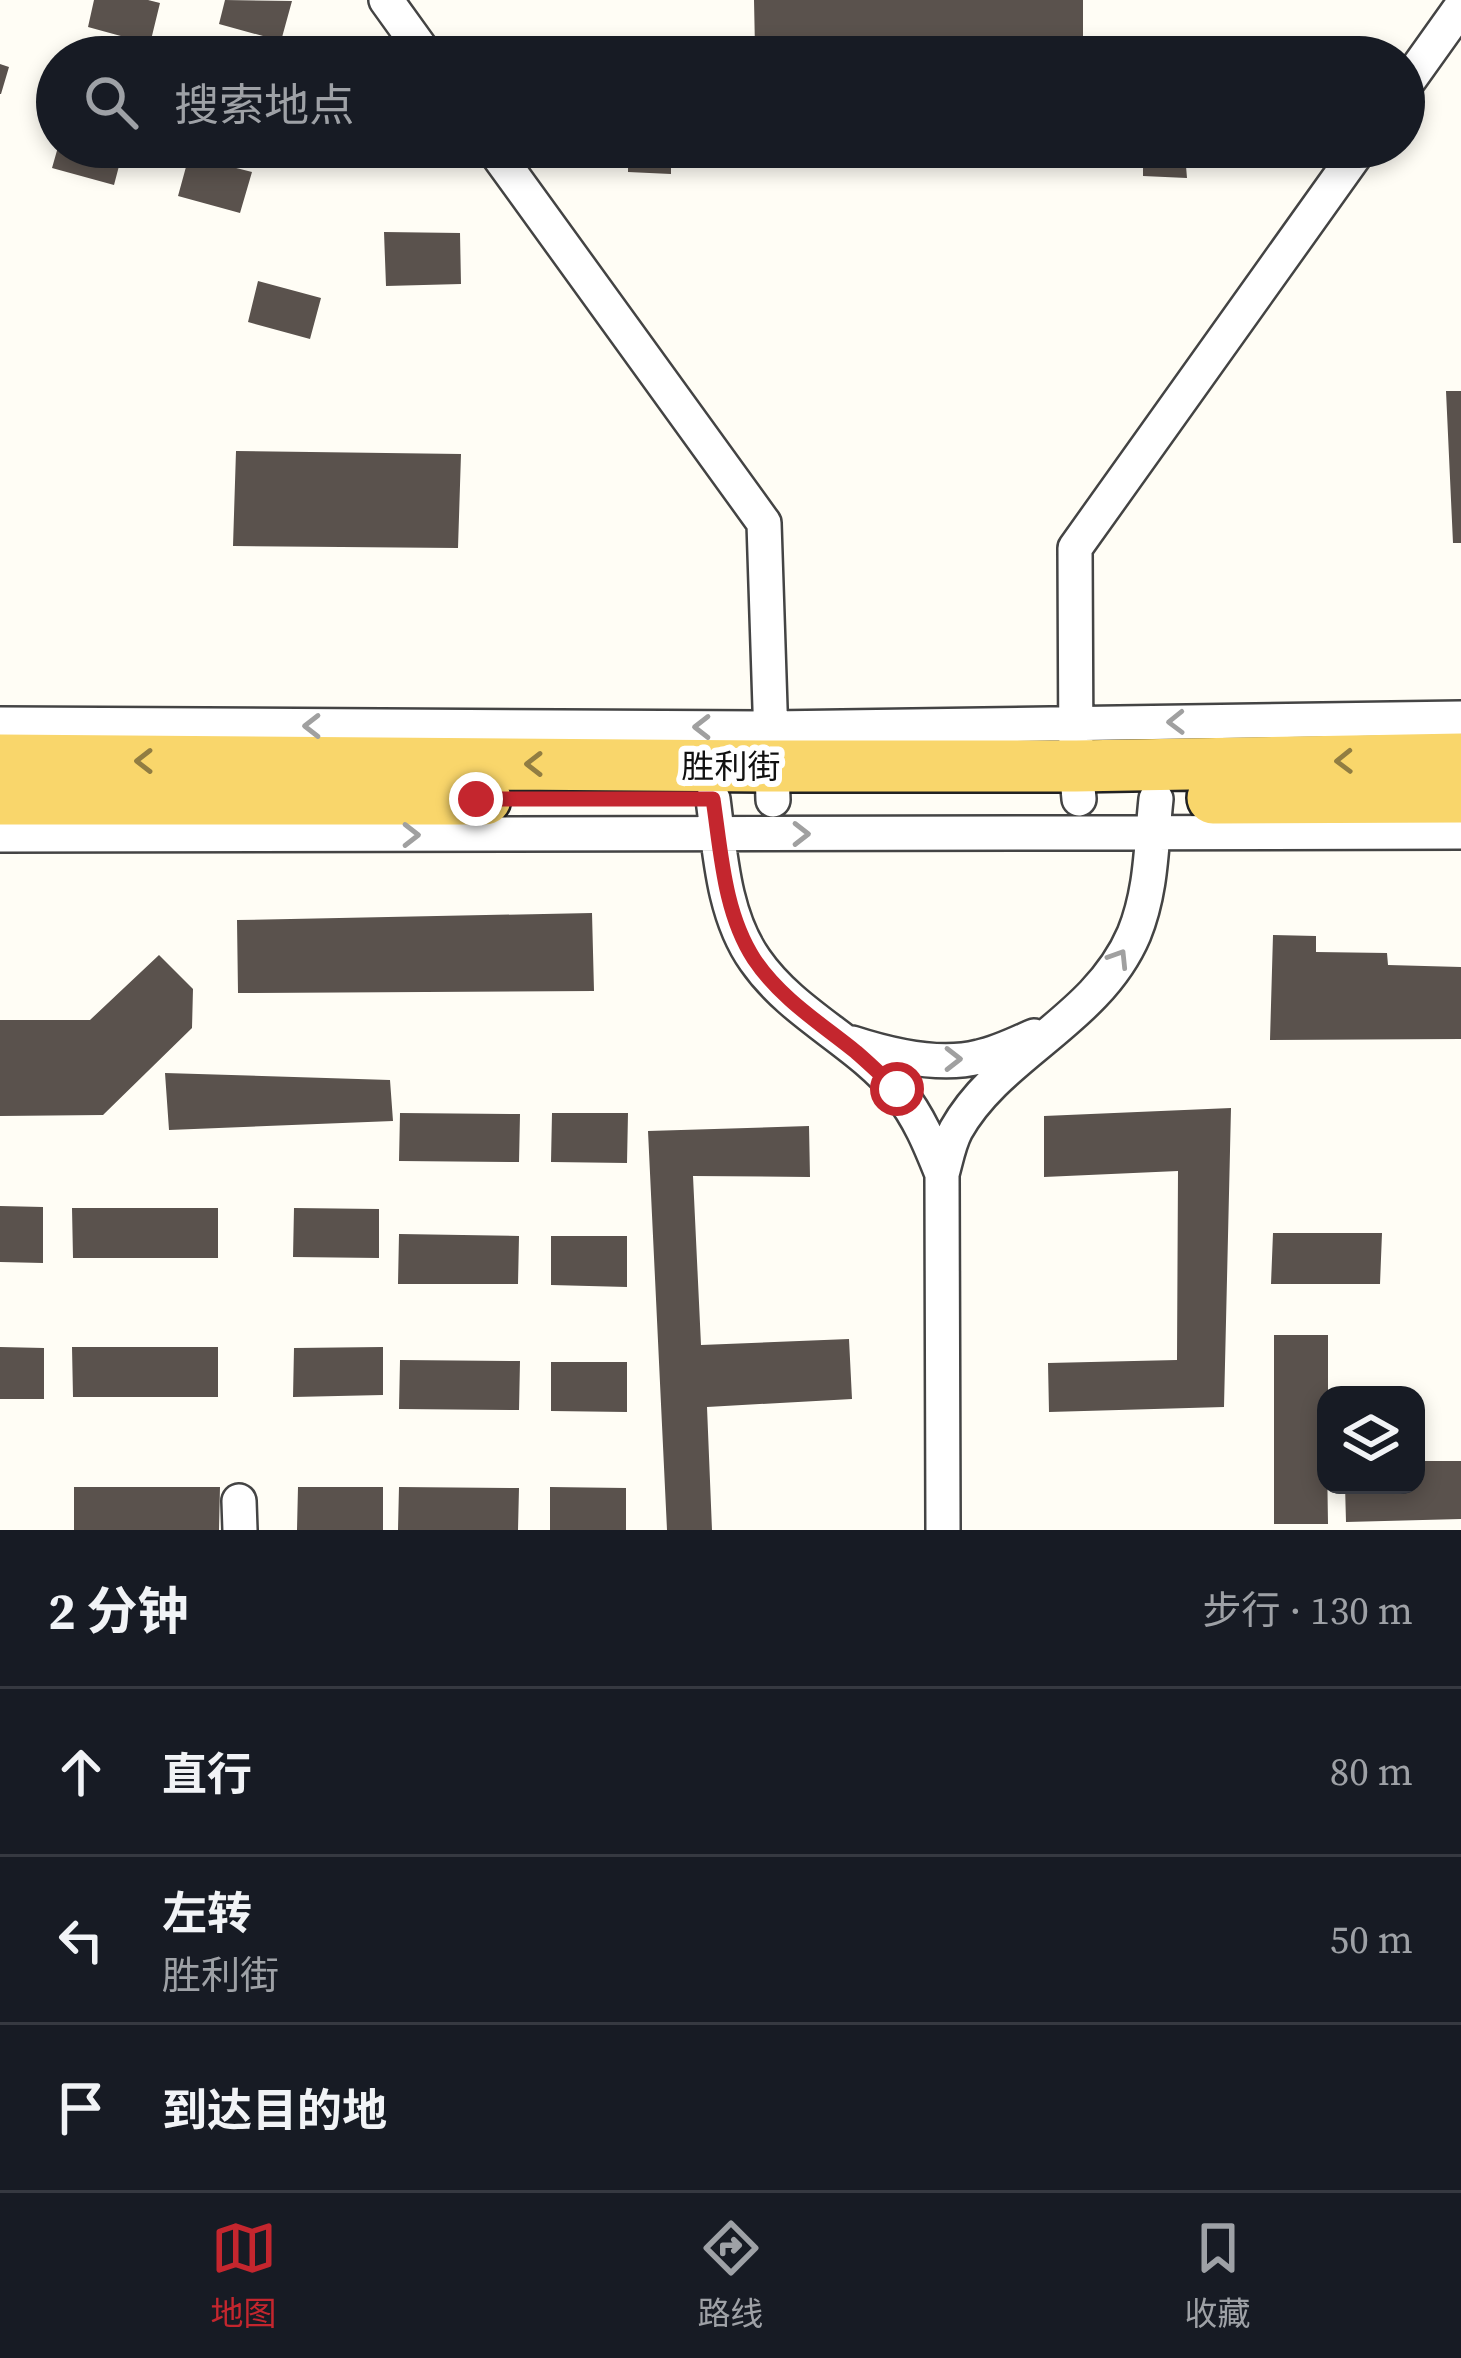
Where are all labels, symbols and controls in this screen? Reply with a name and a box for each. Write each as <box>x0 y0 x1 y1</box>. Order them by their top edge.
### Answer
search box <box>36 36 1425 168</box>
icon: search <box>78 69 144 135</box>
text: 搜索地点 <box>174 74 354 136</box>
one-way arrow <box>1166 708 1185 734</box>
one-way arrow <box>302 713 320 739</box>
one-way arrow <box>692 715 711 741</box>
street label: 胜利街 <box>682 744 781 789</box>
one-way arrow <box>134 748 152 774</box>
one-way arrow <box>1334 748 1353 774</box>
one-way arrow <box>524 751 542 777</box>
route end <box>449 772 503 826</box>
one-way arrow <box>403 822 421 848</box>
one-way arrow <box>792 822 811 848</box>
one-way arrow <box>1105 949 1127 971</box>
one-way arrow <box>945 1046 963 1072</box>
route start <box>870 1062 924 1116</box>
map controls <box>1317 1386 1425 1494</box>
button: layers <box>1317 1386 1425 1494</box>
text: 2 分钟 <box>48 1576 189 1646</box>
text: 步行 · 130 m <box>1202 1584 1413 1637</box>
icon: ahead <box>48 1739 114 1805</box>
text: 直行 <box>162 1743 252 1805</box>
text: 80 m <box>1330 1745 1413 1798</box>
text: 左转 <box>162 1882 252 1944</box>
icon: left <box>48 1907 114 1973</box>
text: 50 m <box>1330 1913 1413 1966</box>
text: 胜利街 <box>162 1949 279 2002</box>
icon: arrive <box>48 2075 114 2141</box>
text: 到达目的地 <box>162 2079 387 2141</box>
tab: 地图 <box>211 2215 277 2336</box>
tab: 路线 <box>698 2215 764 2336</box>
tab: 收藏 <box>1185 2215 1251 2336</box>

